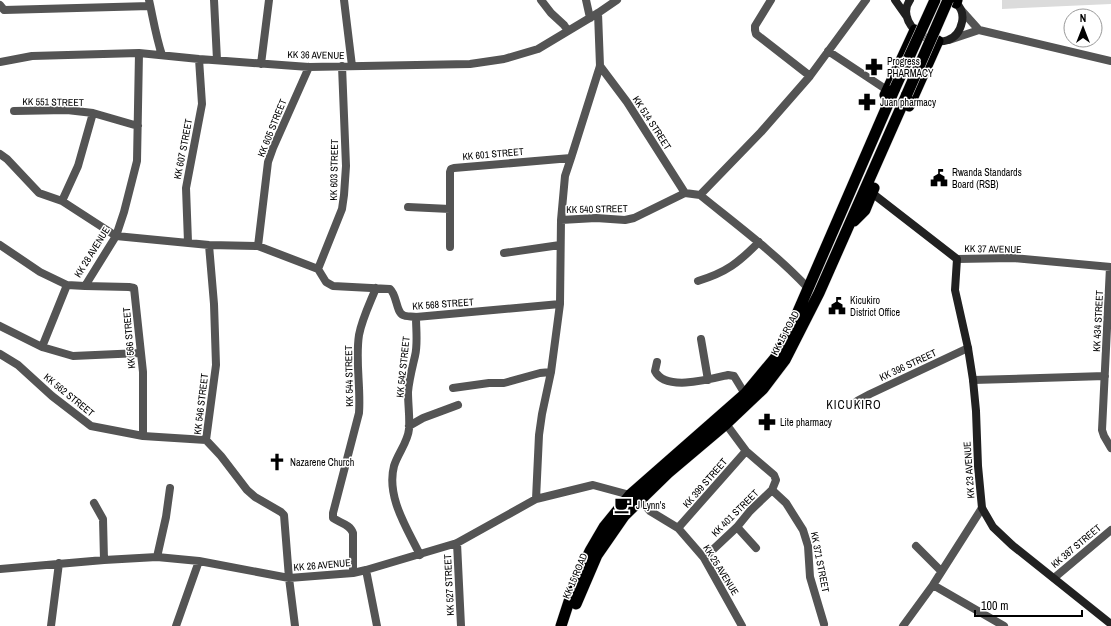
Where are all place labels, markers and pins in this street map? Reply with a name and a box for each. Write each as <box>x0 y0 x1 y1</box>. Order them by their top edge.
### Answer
place label: Progress PHARMACY <box>887 55 934 80</box>
pharmacy icon: Progress PHARMACY <box>864 57 884 77</box>
pharmacy icon: Juan pharmacy <box>857 92 877 112</box>
place label: Juan pharmacy <box>880 96 937 109</box>
place label: Rwanda Standards Board (RSB) <box>952 166 1022 191</box>
public building icon: Rwanda Standards Board (RSB) <box>929 168 949 188</box>
place label: Kicukiro District Office <box>850 294 900 319</box>
public building icon: Kicukiro District Office <box>827 296 847 316</box>
pharmacy icon: Lite pharmacy <box>757 412 777 432</box>
place label: Lite pharmacy <box>780 416 833 429</box>
church icon: Nazarene Church <box>267 452 287 472</box>
place label: Nazarene Church <box>290 456 354 469</box>
cafe icon: J Lynn's <box>613 495 633 515</box>
place label: J Lynn's <box>636 499 666 512</box>

